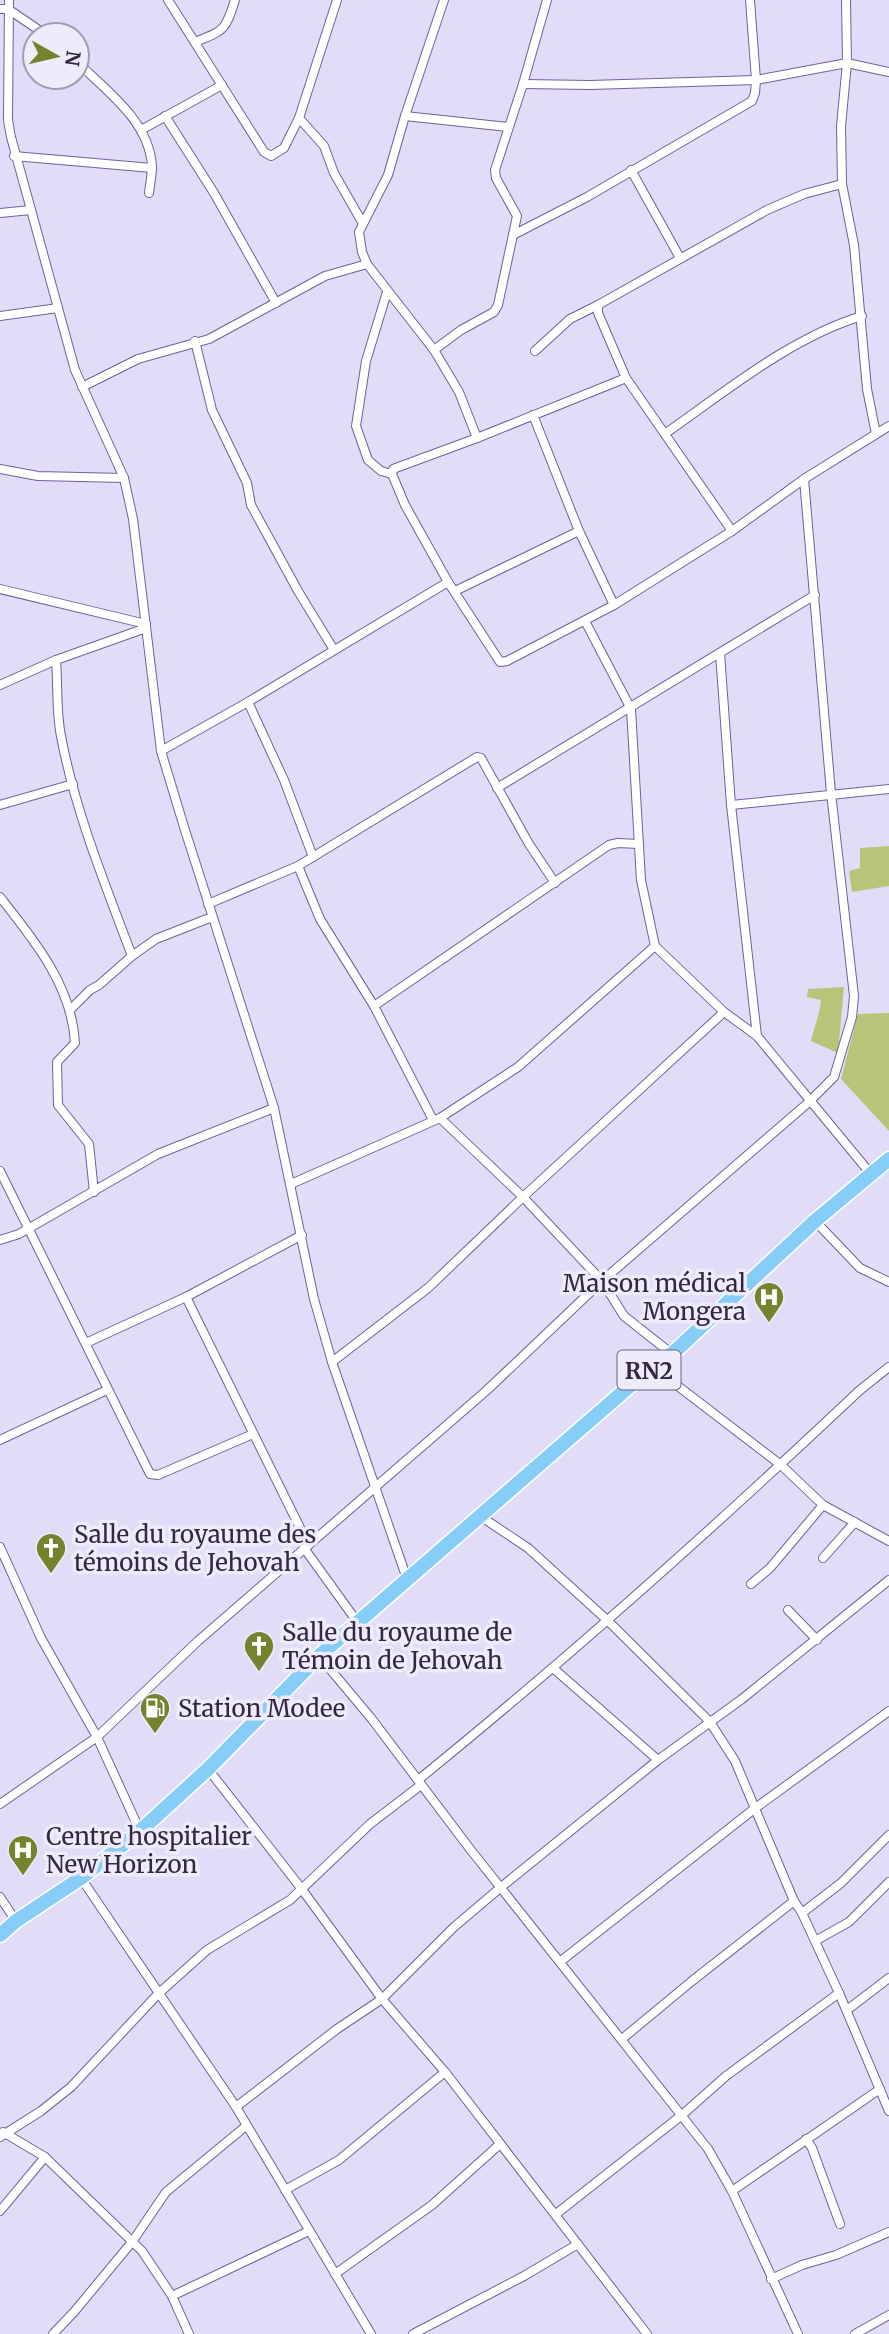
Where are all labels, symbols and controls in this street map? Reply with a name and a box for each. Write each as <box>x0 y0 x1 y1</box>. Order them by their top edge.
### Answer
north arrow <box>21 21 91 91</box>
text: N <box>60 49 86 67</box>
place label: Maison médical Mongera <box>563 1268 746 1327</box>
hospital icon: Maison médical Mongera <box>752 1280 786 1324</box>
road number: RN2 <box>618 1350 680 1390</box>
place label: Salle du royaume des témoins de Jehovah <box>74 1519 316 1578</box>
church icon: Salle du royaume des témoins de Jehovah <box>34 1531 68 1575</box>
place label: Salle du royaume de Témoin de Jehovah <box>282 1617 512 1676</box>
church icon: Salle du royaume de Témoin de Jehovah <box>242 1629 276 1673</box>
fuel station icon: Station Modee <box>138 1691 172 1735</box>
place label: Station Modee <box>178 1693 345 1724</box>
place label: Centre hospitalier New Horizon <box>46 1821 252 1880</box>
hospital icon: Centre hospitalier New Horizon <box>6 1833 40 1877</box>

